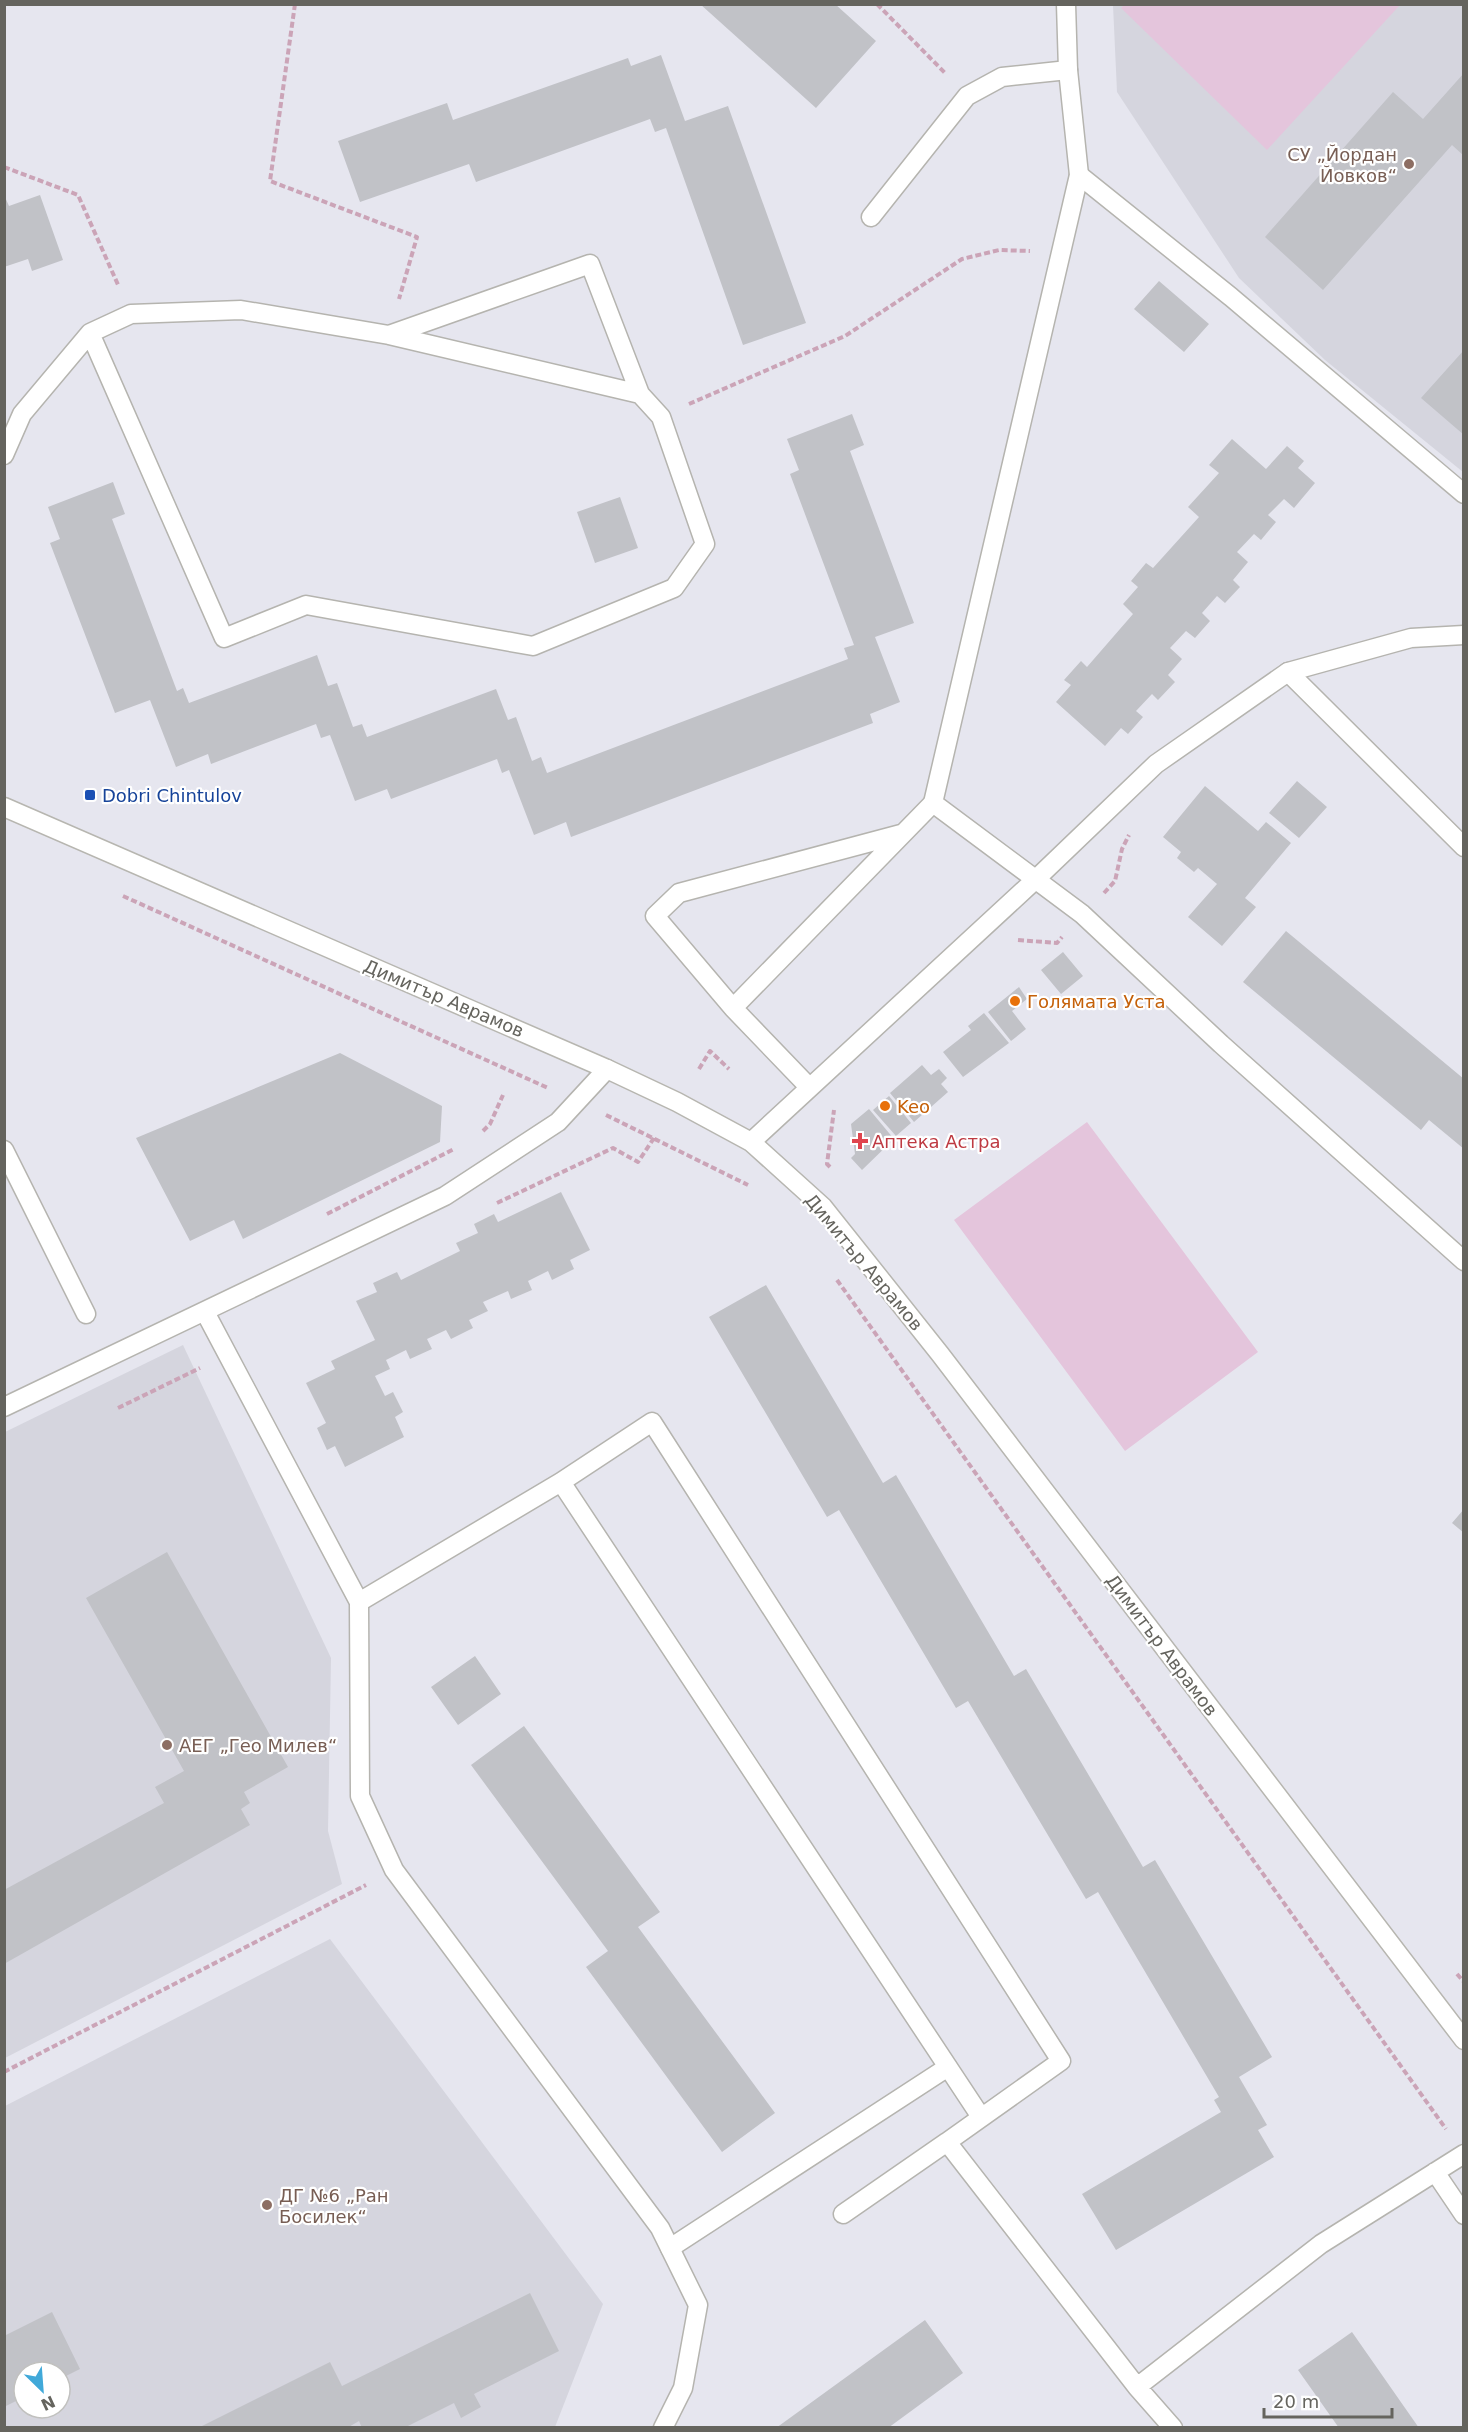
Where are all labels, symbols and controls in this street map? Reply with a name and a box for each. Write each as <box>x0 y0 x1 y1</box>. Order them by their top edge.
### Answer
place label: СУ „Йордан Йовков“ <box>1287 144 1397 186</box>
marker: СУ „Йордан Йовков“ <box>1402 157 1416 171</box>
place label: Dobri Chintulov <box>102 785 242 806</box>
marker: Dobri Chintulov <box>83 788 97 802</box>
street label: Димитър Аврамов <box>361 955 527 1041</box>
place label: Голямата Уста <box>1027 991 1166 1012</box>
marker: Голямата Уста <box>1008 994 1022 1008</box>
place label: Keo <box>897 1096 930 1117</box>
marker: Keo <box>878 1099 892 1113</box>
place label: Аптека Астра <box>872 1131 1000 1152</box>
marker: Аптека Астра <box>853 1134 867 1148</box>
street label: Димитър Аврамов <box>801 1189 927 1335</box>
street label: Димитър Аврамов <box>1102 1570 1222 1720</box>
place label: АЕГ „Гео Милев“ <box>179 1735 337 1756</box>
marker: АЕГ „Гео Милев“ <box>160 1738 174 1752</box>
place label: ДГ №6 „Ран Босилек“ <box>279 2185 389 2227</box>
marker: ДГ №6 „Ран Босилек“ <box>260 2198 274 2212</box>
north arrow <box>12 2360 72 2420</box>
scale bar <box>1264 2381 1392 2419</box>
text: 20 m <box>1273 2391 1319 2412</box>
text: N <box>38 2392 58 2415</box>

